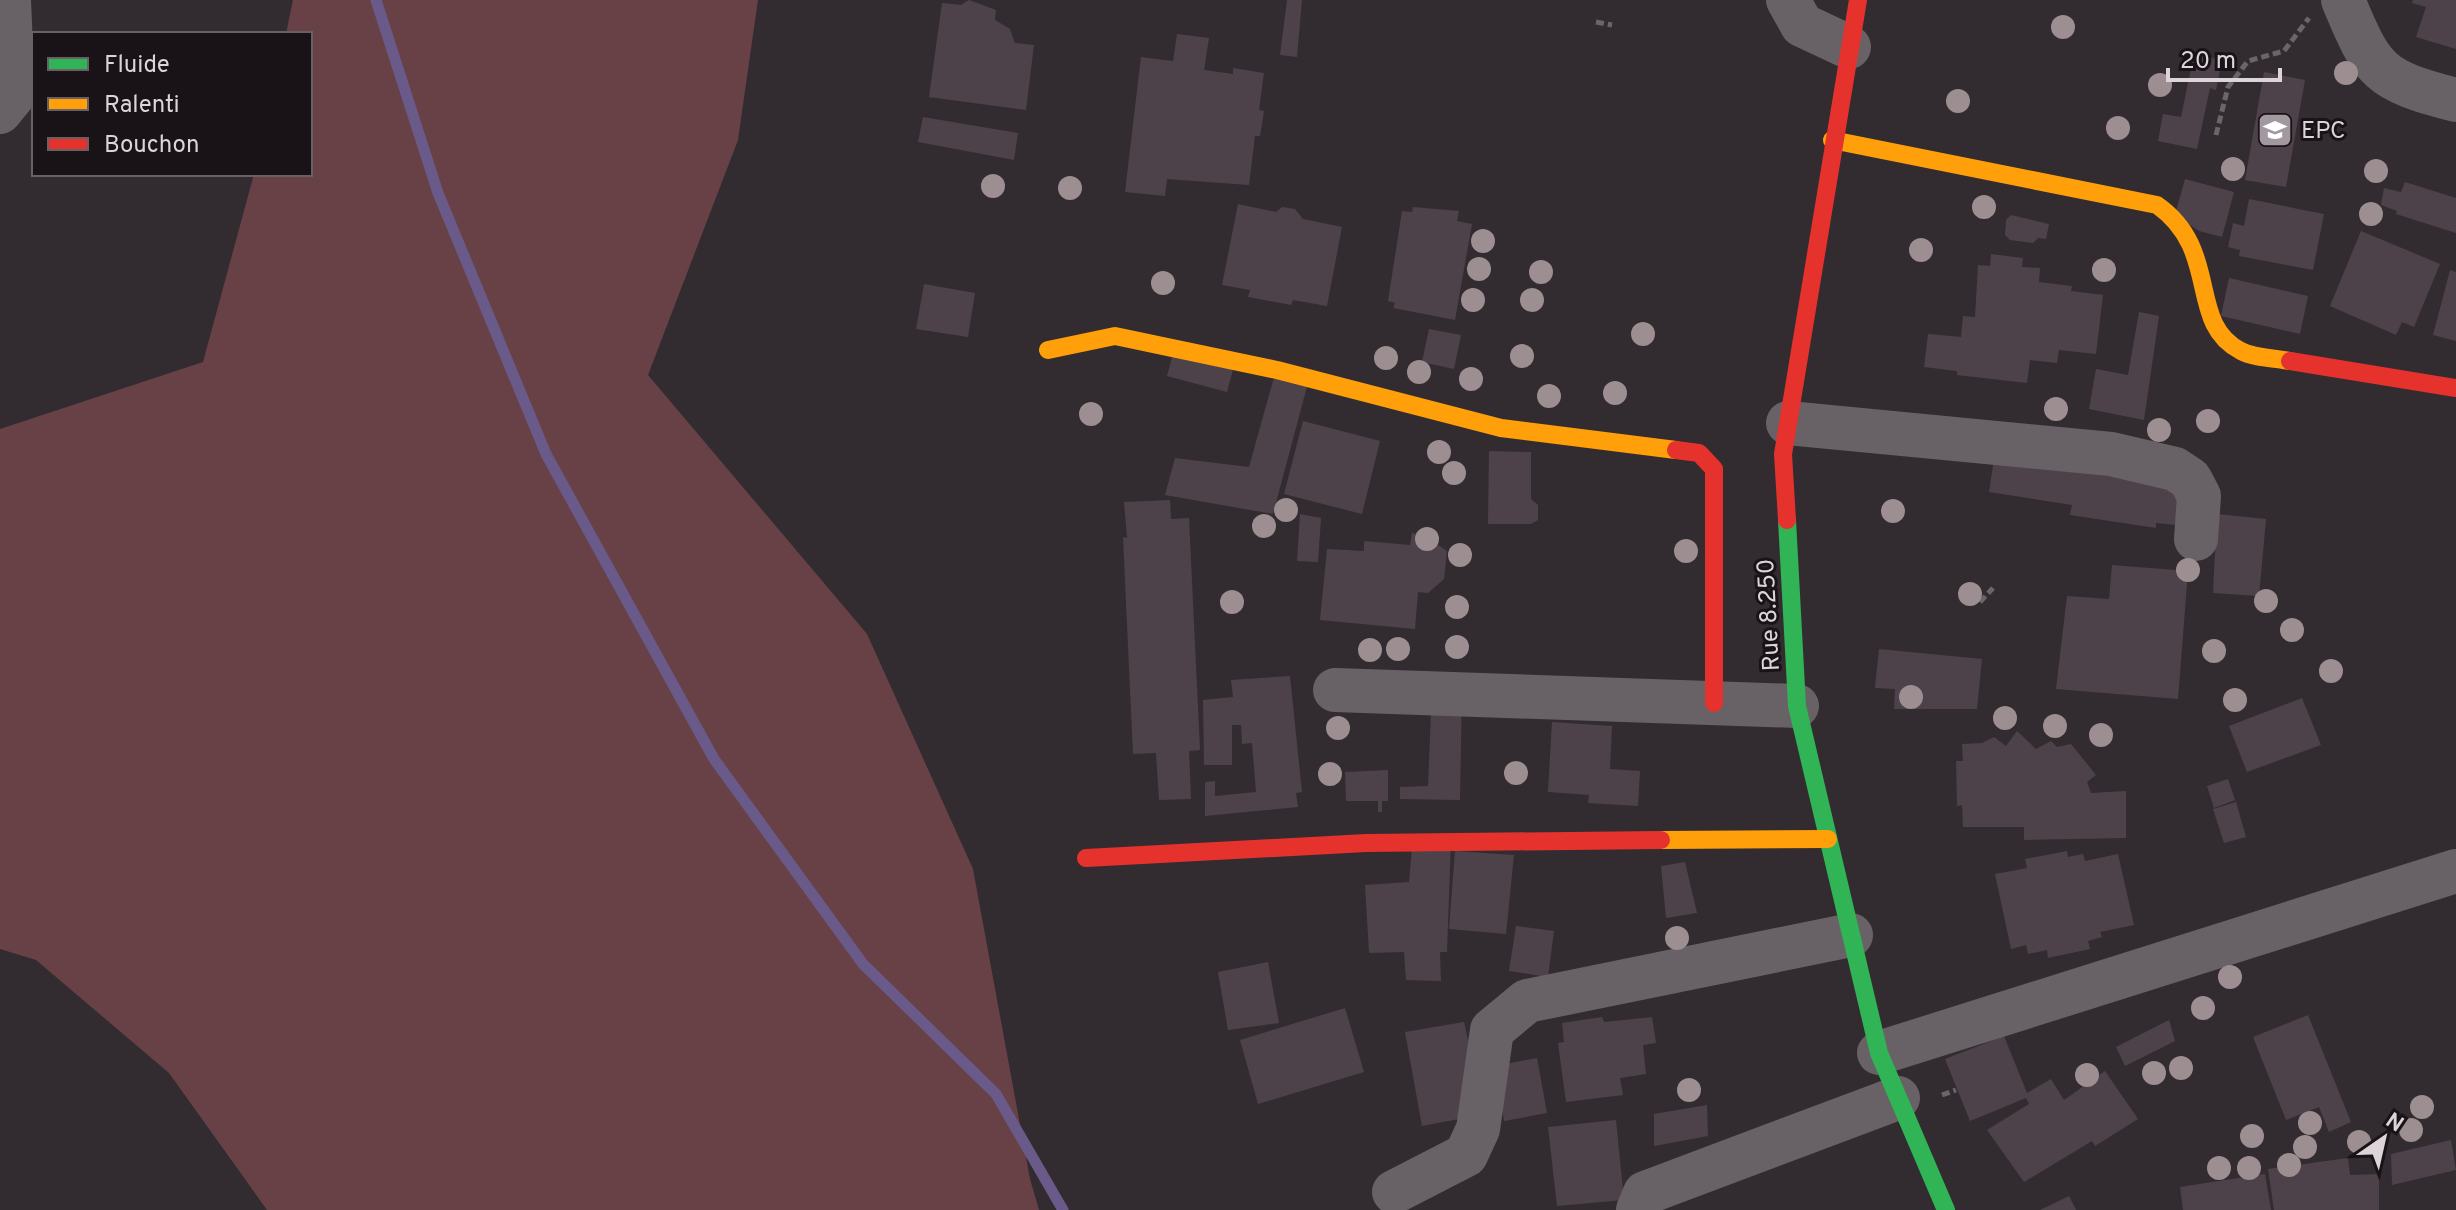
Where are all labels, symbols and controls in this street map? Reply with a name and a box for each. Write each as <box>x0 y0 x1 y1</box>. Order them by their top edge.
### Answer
legend <box>32 32 312 176</box>
scale bar <box>2168 32 2280 82</box>
text: 20 m <box>2180 47 2236 77</box>
text: Fluide <box>104 51 170 81</box>
text: Ralenti <box>104 91 180 121</box>
school or university icon: EPC <box>2256 111 2294 149</box>
place label: EPC <box>2301 117 2346 147</box>
text: Bouchon <box>104 131 199 161</box>
street label: Rue 8.250 <box>1752 558 1788 672</box>
north arrow <box>2344 1098 2424 1178</box>
text: N <box>2380 1108 2408 1139</box>

